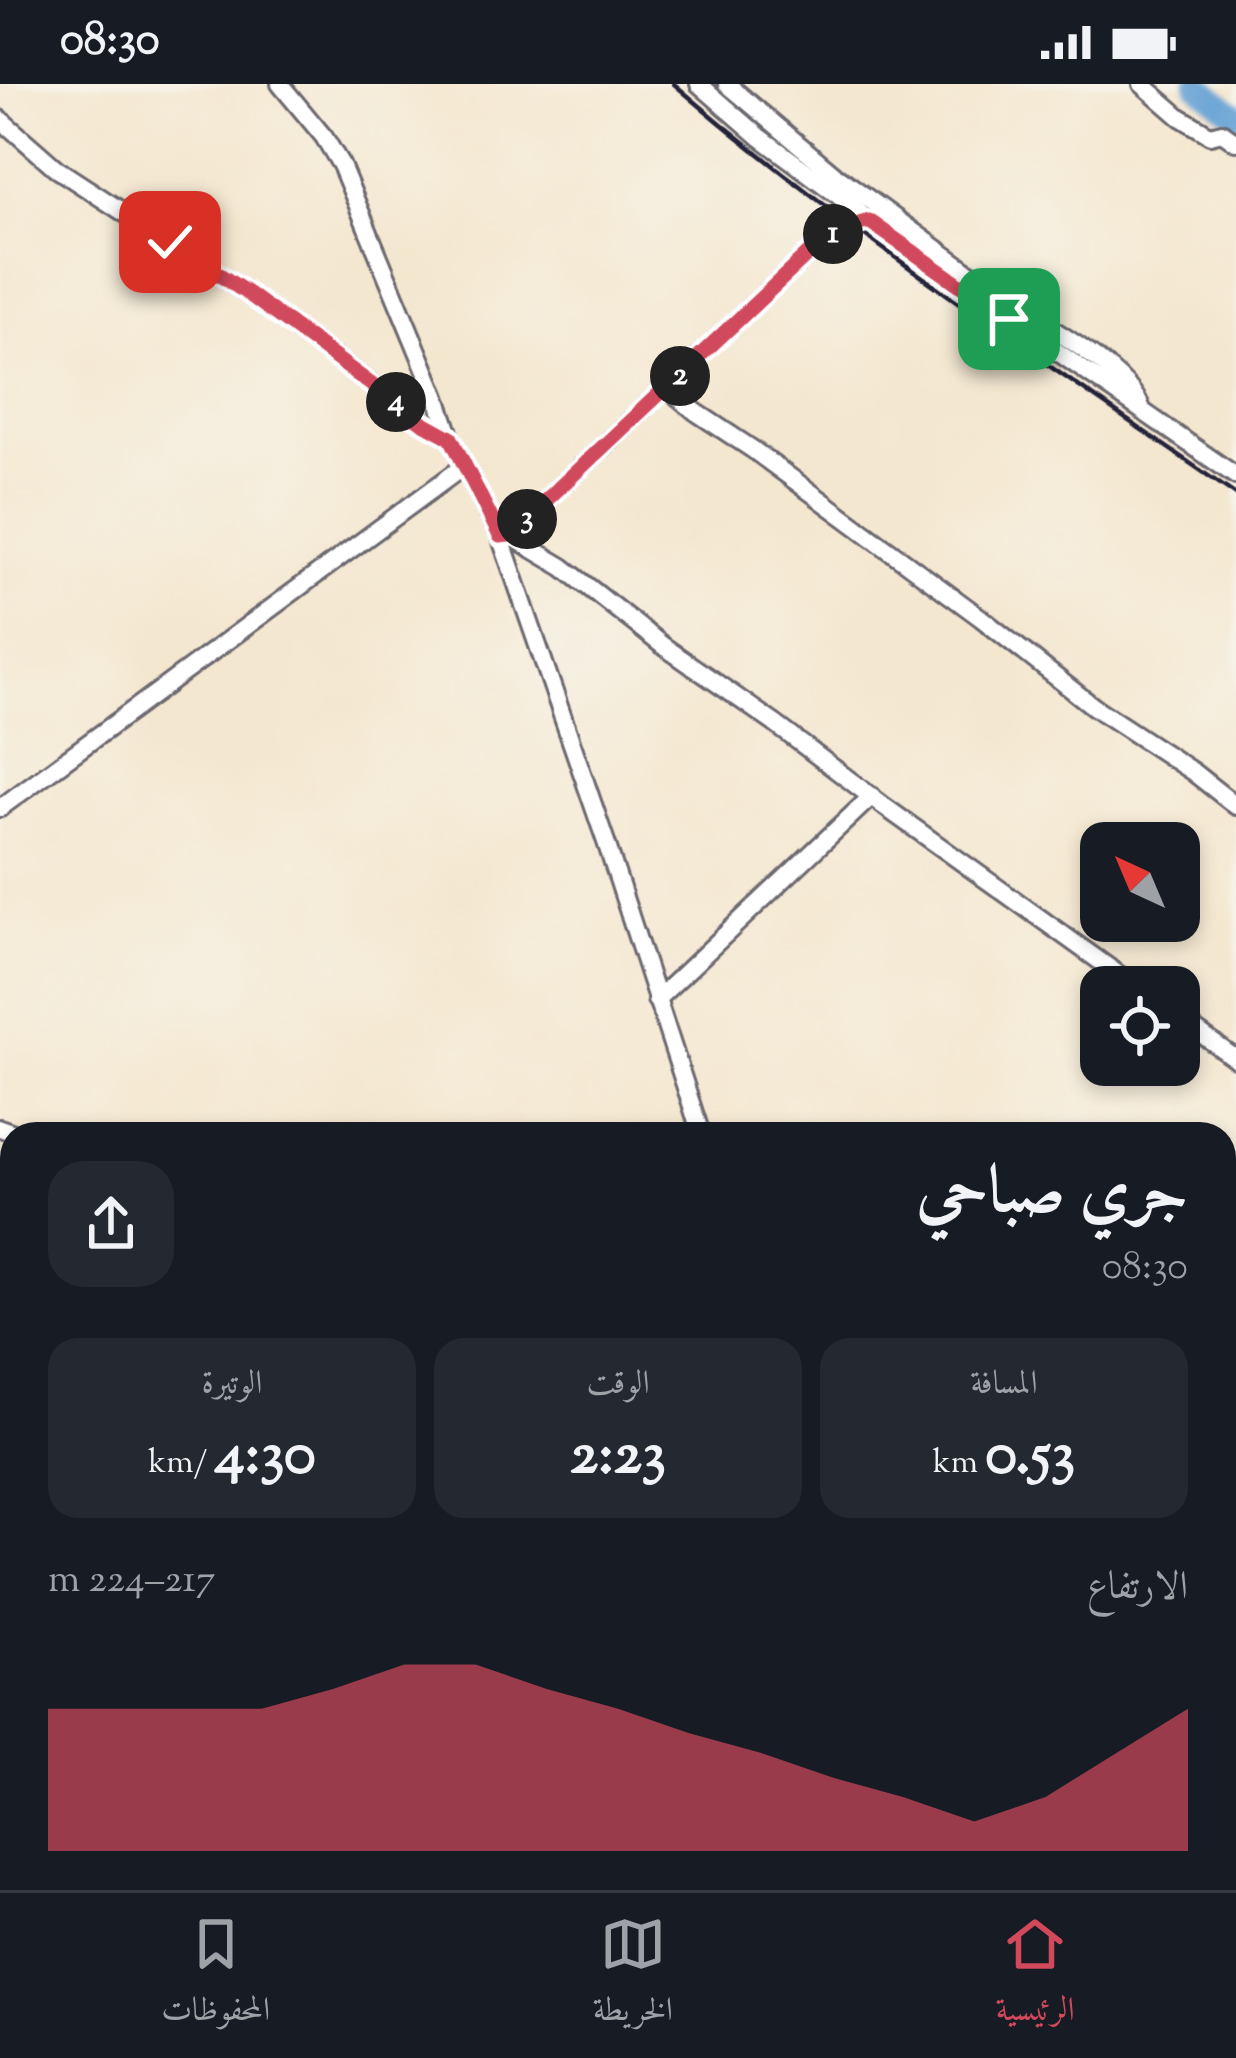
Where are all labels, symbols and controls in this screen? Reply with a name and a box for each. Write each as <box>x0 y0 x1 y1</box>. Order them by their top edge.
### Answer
text: 08:30 <box>60 10 160 75</box>
pin <box>119 191 221 293</box>
pin: 1 <box>803 204 863 264</box>
icon: check <box>137 209 203 275</box>
text: 1 <box>827 210 839 258</box>
pin <box>958 268 1060 370</box>
icon: arrive <box>976 286 1042 352</box>
pin: 2 <box>650 346 710 406</box>
text: 2 <box>672 352 688 400</box>
pin: 4 <box>366 372 426 432</box>
text: 4 <box>388 378 404 426</box>
pin: 3 <box>497 489 557 549</box>
text: 3 <box>520 495 534 543</box>
north arrow <box>1080 822 1200 942</box>
map controls <box>1080 822 1200 1086</box>
button: locate <box>1080 966 1200 1086</box>
text: جري صباحي <box>916 1148 1188 1243</box>
button: share <box>48 1161 174 1287</box>
text: 08:30 <box>1102 1241 1188 1297</box>
text: الوتيرة <box>202 1361 262 1409</box>
text: الوقت <box>586 1361 650 1409</box>
text: المسافة <box>970 1361 1038 1409</box>
text: 4:30 <box>214 1414 316 1501</box>
text: 2:23 <box>570 1414 666 1501</box>
text: 0.53 <box>985 1414 1075 1501</box>
text: /km <box>148 1440 214 1488</box>
text: km <box>933 1440 985 1488</box>
text: 217–224 m <box>48 1554 215 1610</box>
text: الارتفاع <box>1087 1561 1188 1617</box>
tab: المحفوظات <box>161 1911 270 2041</box>
tab: الخريطة <box>593 1911 673 2041</box>
tab: الرئيسية <box>995 1911 1075 2041</box>

